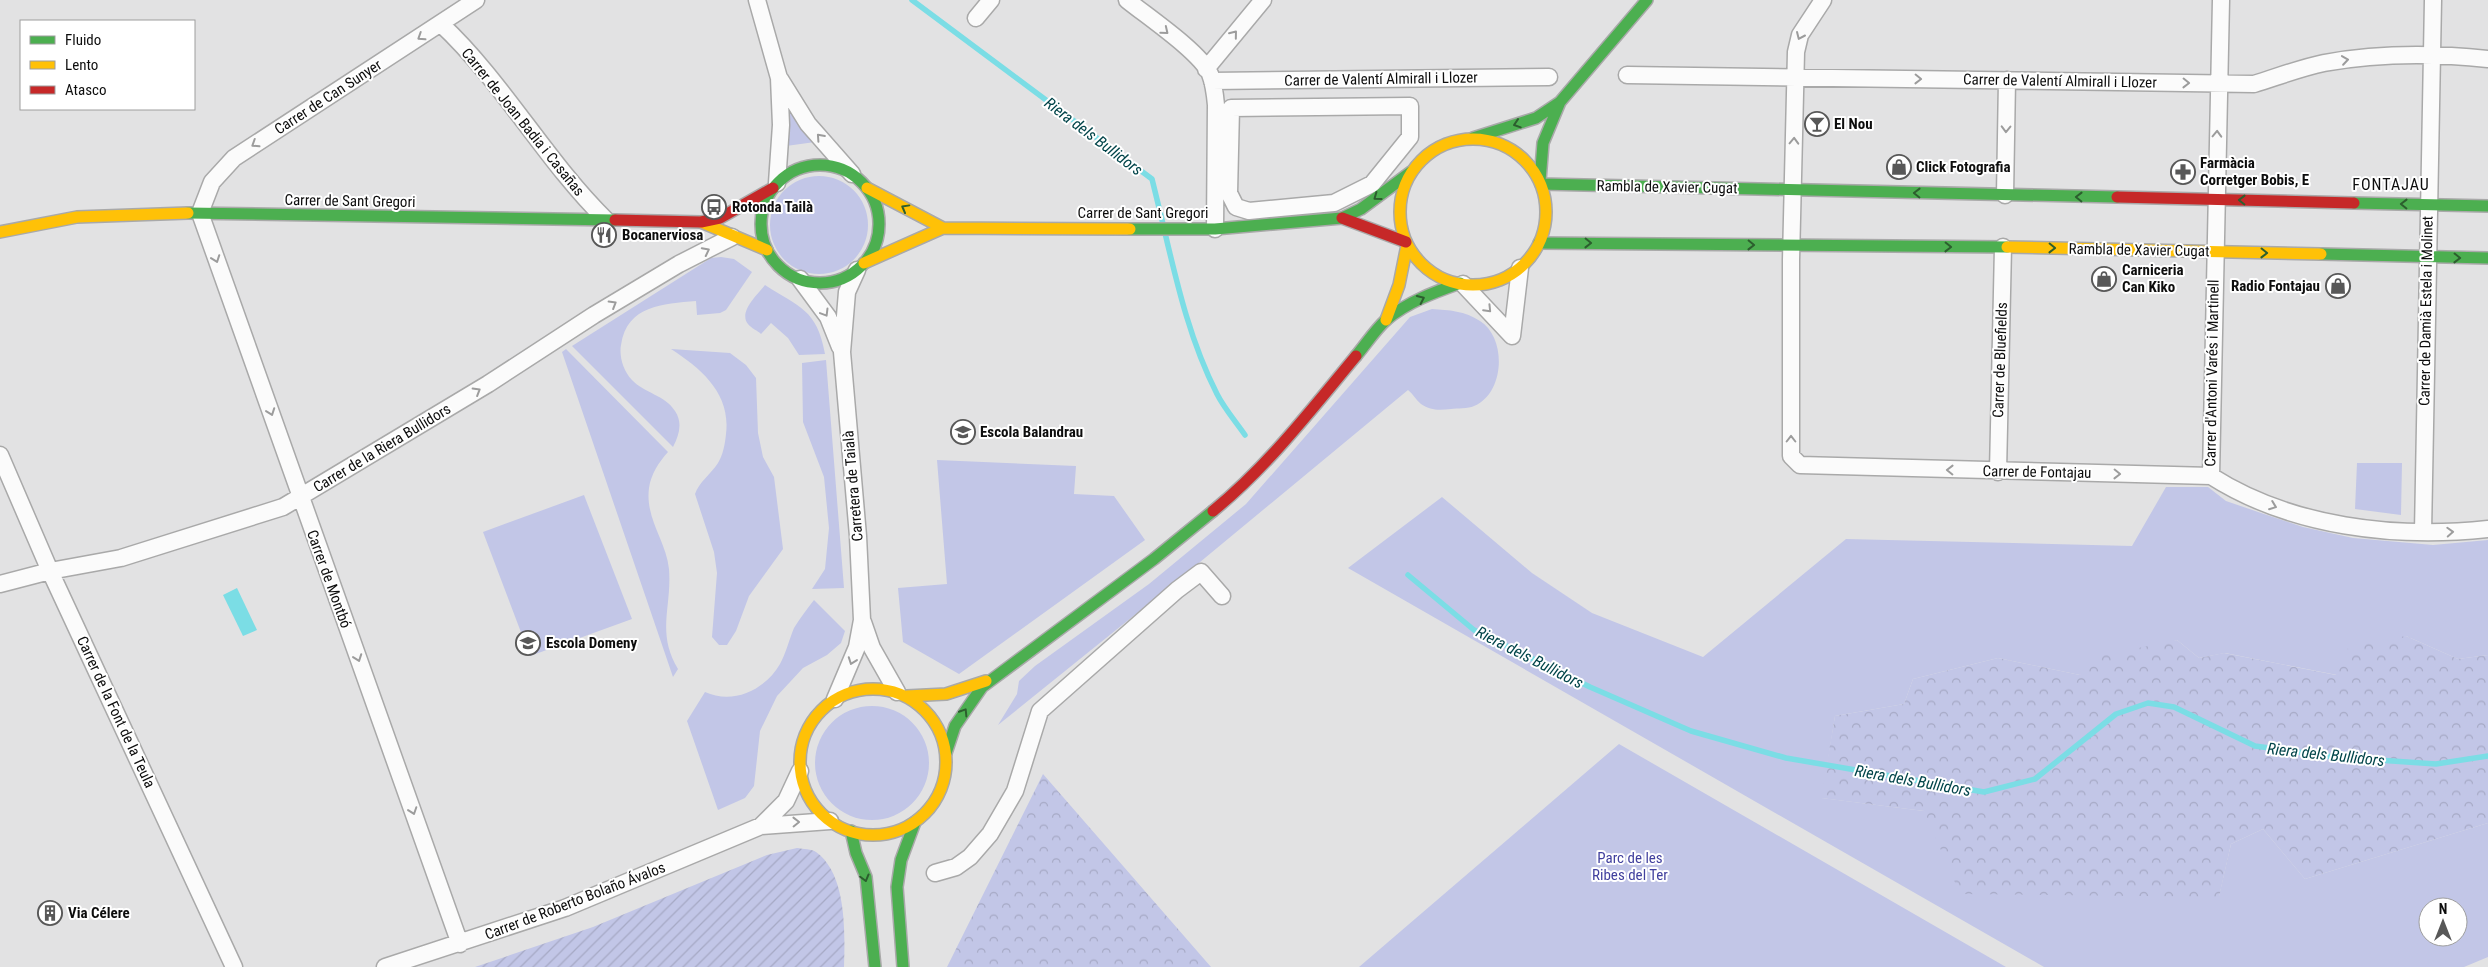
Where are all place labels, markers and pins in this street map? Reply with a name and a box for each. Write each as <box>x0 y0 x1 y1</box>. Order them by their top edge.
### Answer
bar icon: El Nou <box>1804 111 1830 137</box>
place label: El Nou <box>1834 115 1873 133</box>
shop icon: Click Fotografia <box>1886 154 1912 180</box>
place label: Farmàcia Corretger Bobis, E <box>2200 154 2309 189</box>
place label: Click Fotografia <box>1916 158 2011 176</box>
pharmacy icon: Farmàcia Corretger Bobis, E <box>2170 159 2196 185</box>
bus stop icon: Rotonda Tailà <box>701 194 727 220</box>
place label: Rotonda Tailà <box>732 198 813 216</box>
restaurant icon: Bocanerviosa <box>591 222 617 248</box>
place label: Bocanerviosa <box>622 226 703 244</box>
place label: Carniceria Can Kiko <box>2122 261 2184 296</box>
shop icon: Carniceria Can Kiko <box>2091 266 2117 292</box>
shop icon: Radio Fontajau <box>2325 273 2351 299</box>
place label: Radio Fontajau <box>2231 277 2320 295</box>
school or university icon: Escola Balandrau <box>950 419 976 445</box>
place label: Escola Balandrau <box>980 423 1083 441</box>
school or university icon: Escola Domeny <box>515 630 541 656</box>
place label: Escola Domeny <box>546 634 637 652</box>
building icon: Via Célere <box>37 900 63 926</box>
place label: Via Célere <box>68 904 130 922</box>

